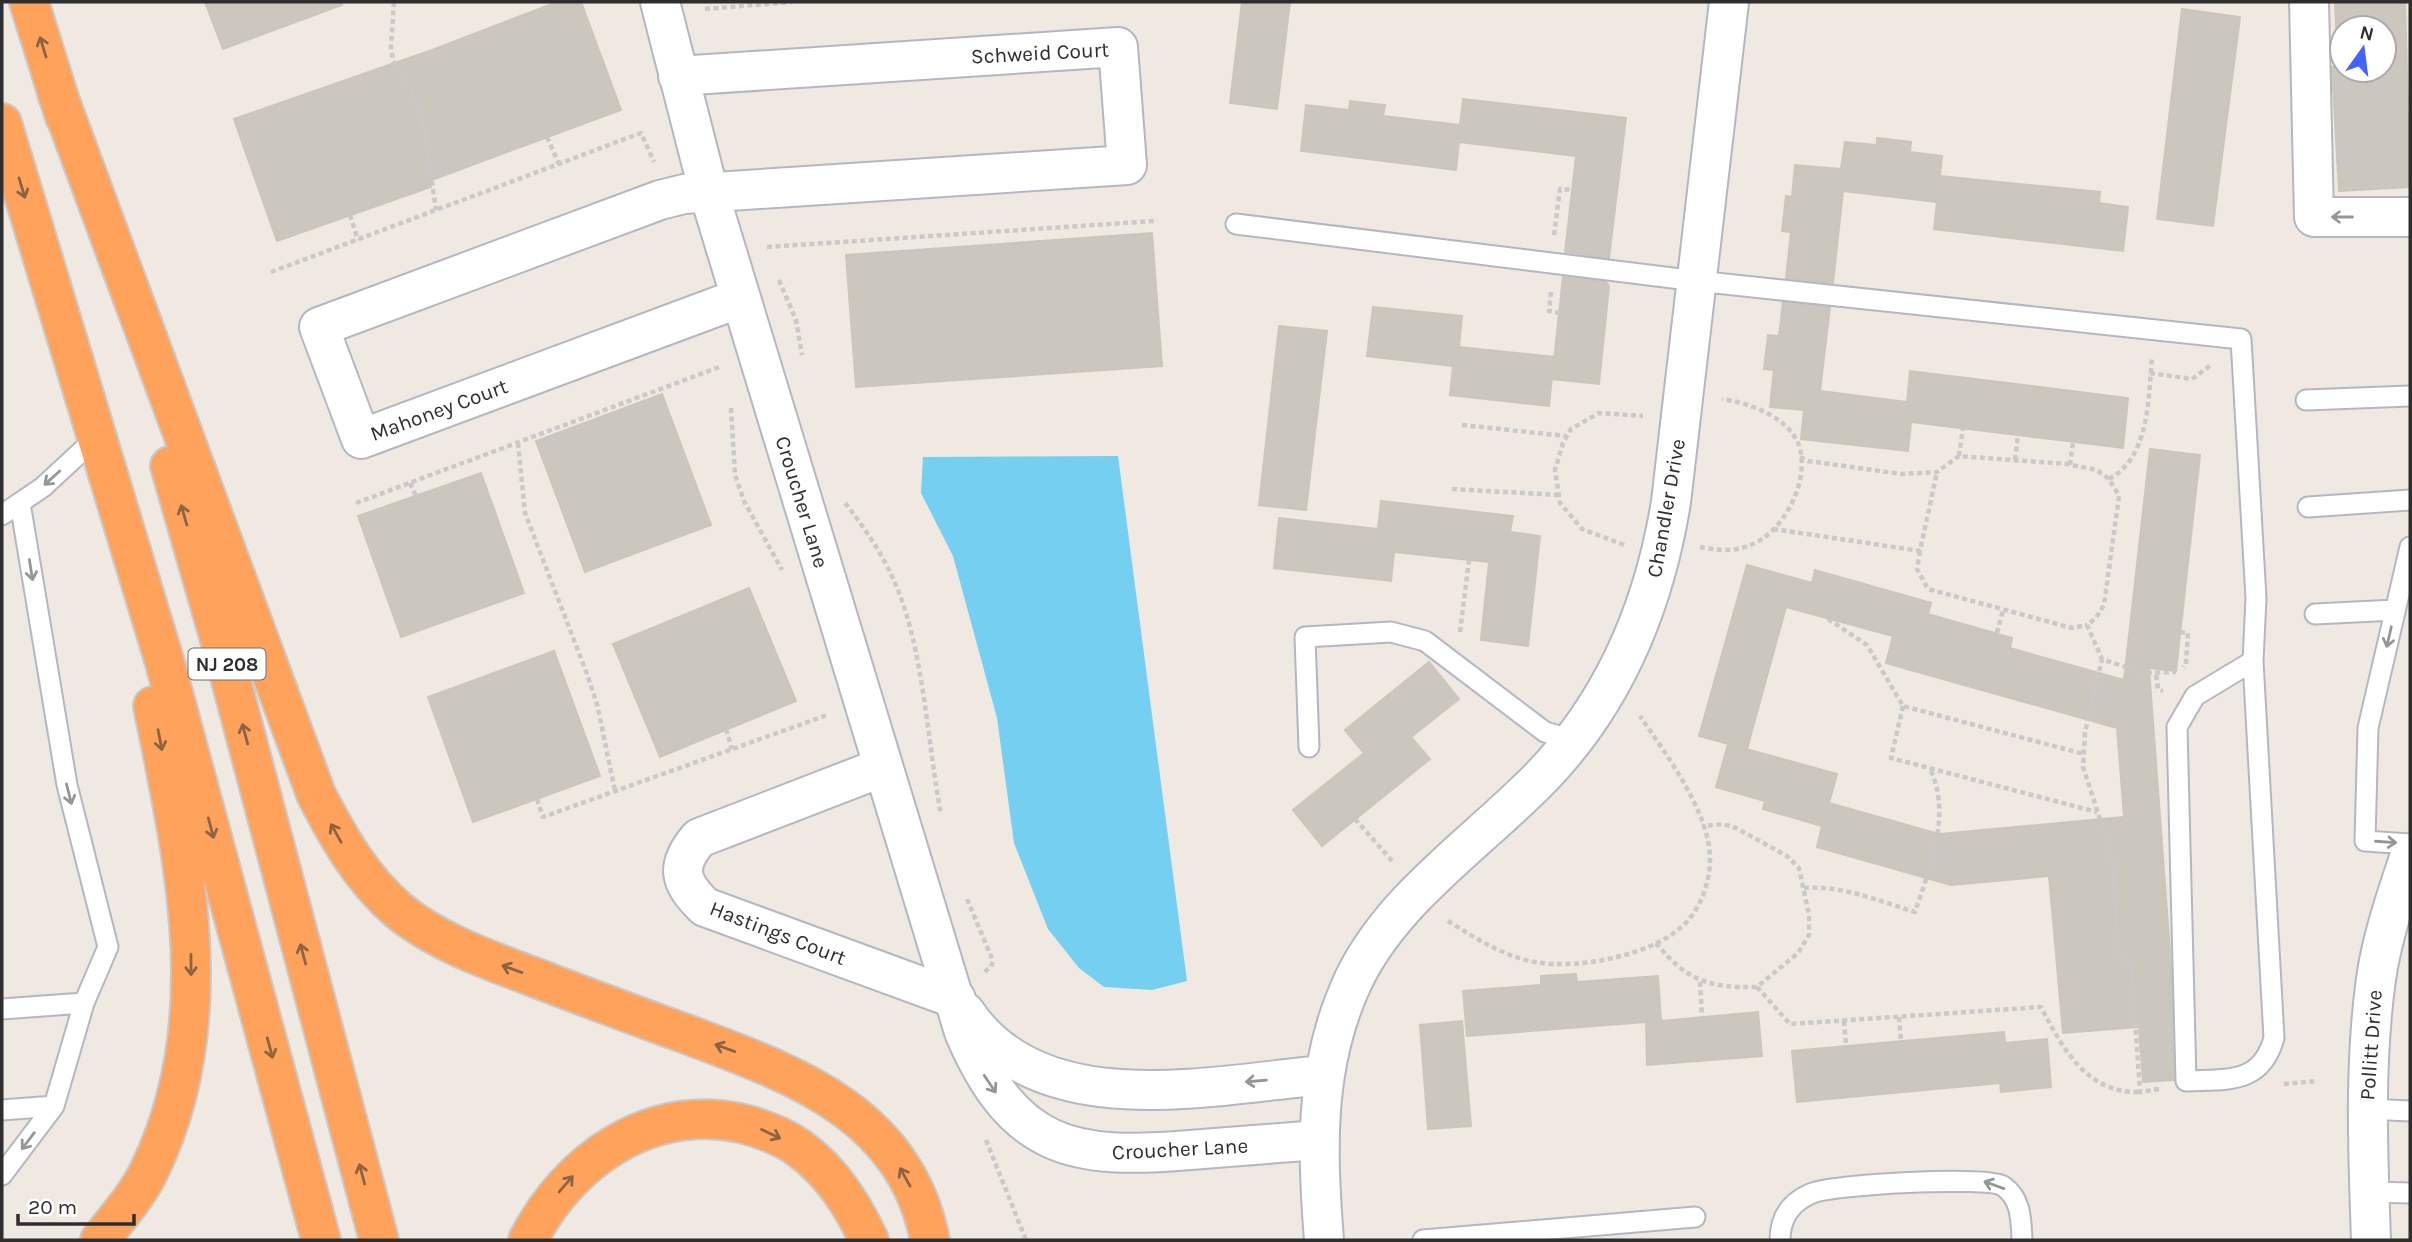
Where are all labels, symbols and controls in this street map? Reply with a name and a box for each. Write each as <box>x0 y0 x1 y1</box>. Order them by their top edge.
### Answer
north arrow <box>2328 14 2398 84</box>
text: N <box>2358 21 2376 46</box>
one-way arrow <box>36 37 48 59</box>
street label: Schweid Court <box>970 37 1110 69</box>
one-way arrow <box>16 177 29 199</box>
one-way arrow <box>2331 210 2354 224</box>
street label: Mahoney Court <box>367 374 511 446</box>
street label: Croucher Lane <box>771 433 833 571</box>
street label: Chandler Drive <box>1642 437 1690 579</box>
one-way arrow <box>44 470 61 487</box>
one-way arrow <box>177 505 190 527</box>
one-way arrow <box>25 558 38 581</box>
one-way arrow <box>2382 625 2395 648</box>
road number: NJ 208 <box>188 649 266 680</box>
one-way arrow <box>238 724 251 746</box>
one-way arrow <box>154 728 167 751</box>
one-way arrow <box>63 782 76 805</box>
one-way arrow <box>205 816 218 839</box>
one-way arrow <box>329 823 342 844</box>
one-way arrow <box>2375 836 2397 849</box>
street label: Hastings Court <box>707 896 850 970</box>
one-way arrow <box>296 944 309 966</box>
one-way arrow <box>184 953 198 976</box>
one-way arrow <box>501 962 523 974</box>
street label: Pollitt Drive <box>2355 989 2387 1101</box>
one-way arrow <box>264 1036 277 1059</box>
one-way arrow <box>714 1041 736 1054</box>
one-way arrow <box>983 1074 997 1093</box>
one-way arrow <box>1245 1075 1267 1088</box>
one-way arrow <box>760 1127 781 1141</box>
one-way arrow <box>21 1131 36 1149</box>
street label: Croucher Lane <box>1111 1133 1249 1165</box>
one-way arrow <box>355 1163 368 1186</box>
one-way arrow <box>898 1168 912 1188</box>
one-way arrow <box>558 1175 574 1193</box>
one-way arrow <box>1984 1178 2006 1190</box>
scale bar <box>18 1182 133 1226</box>
text: 20 m <box>28 1195 77 1219</box>

